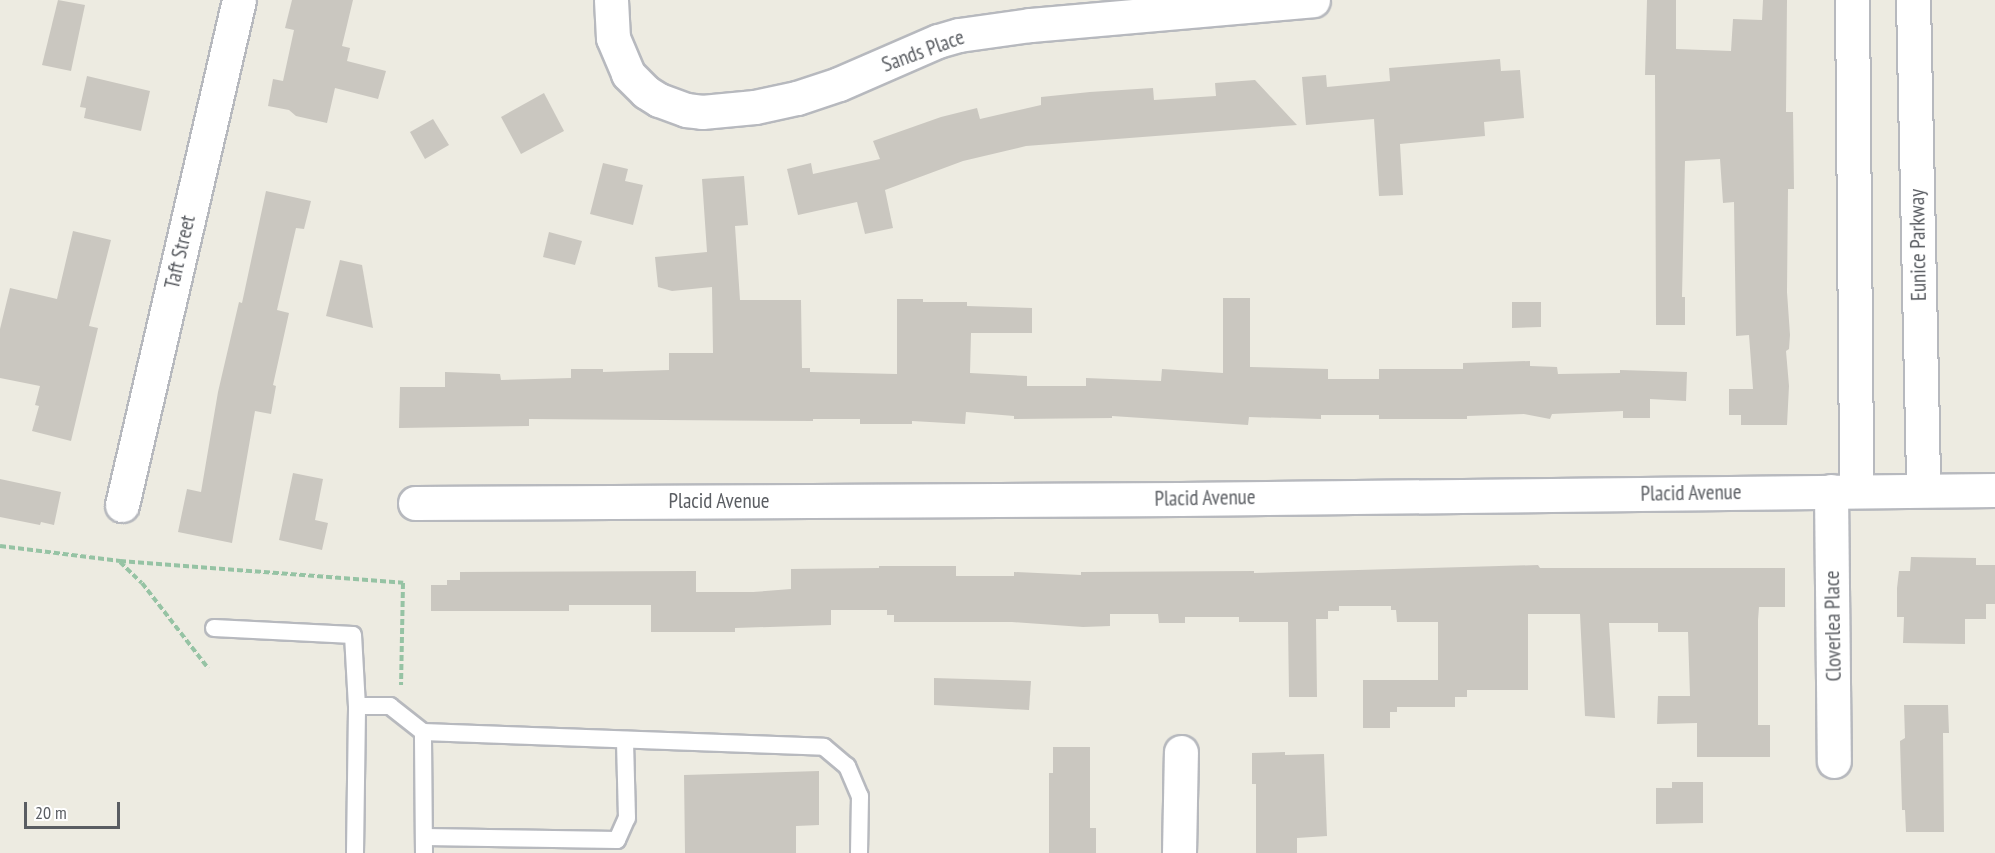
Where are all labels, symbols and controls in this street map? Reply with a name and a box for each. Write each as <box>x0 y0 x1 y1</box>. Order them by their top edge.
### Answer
street label: Sands Place <box>878 24 968 78</box>
street label: Eunice Parkway <box>1904 189 1932 301</box>
street label: Taft Street <box>159 213 201 291</box>
street label: Placid Avenue <box>1640 480 1742 506</box>
street label: Placid Avenue <box>1154 485 1256 511</box>
street label: Placid Avenue <box>668 488 770 514</box>
street label: Cloverlea Place <box>1819 570 1847 682</box>
scale bar <box>27 790 123 828</box>
text: 20 m <box>35 801 67 824</box>

